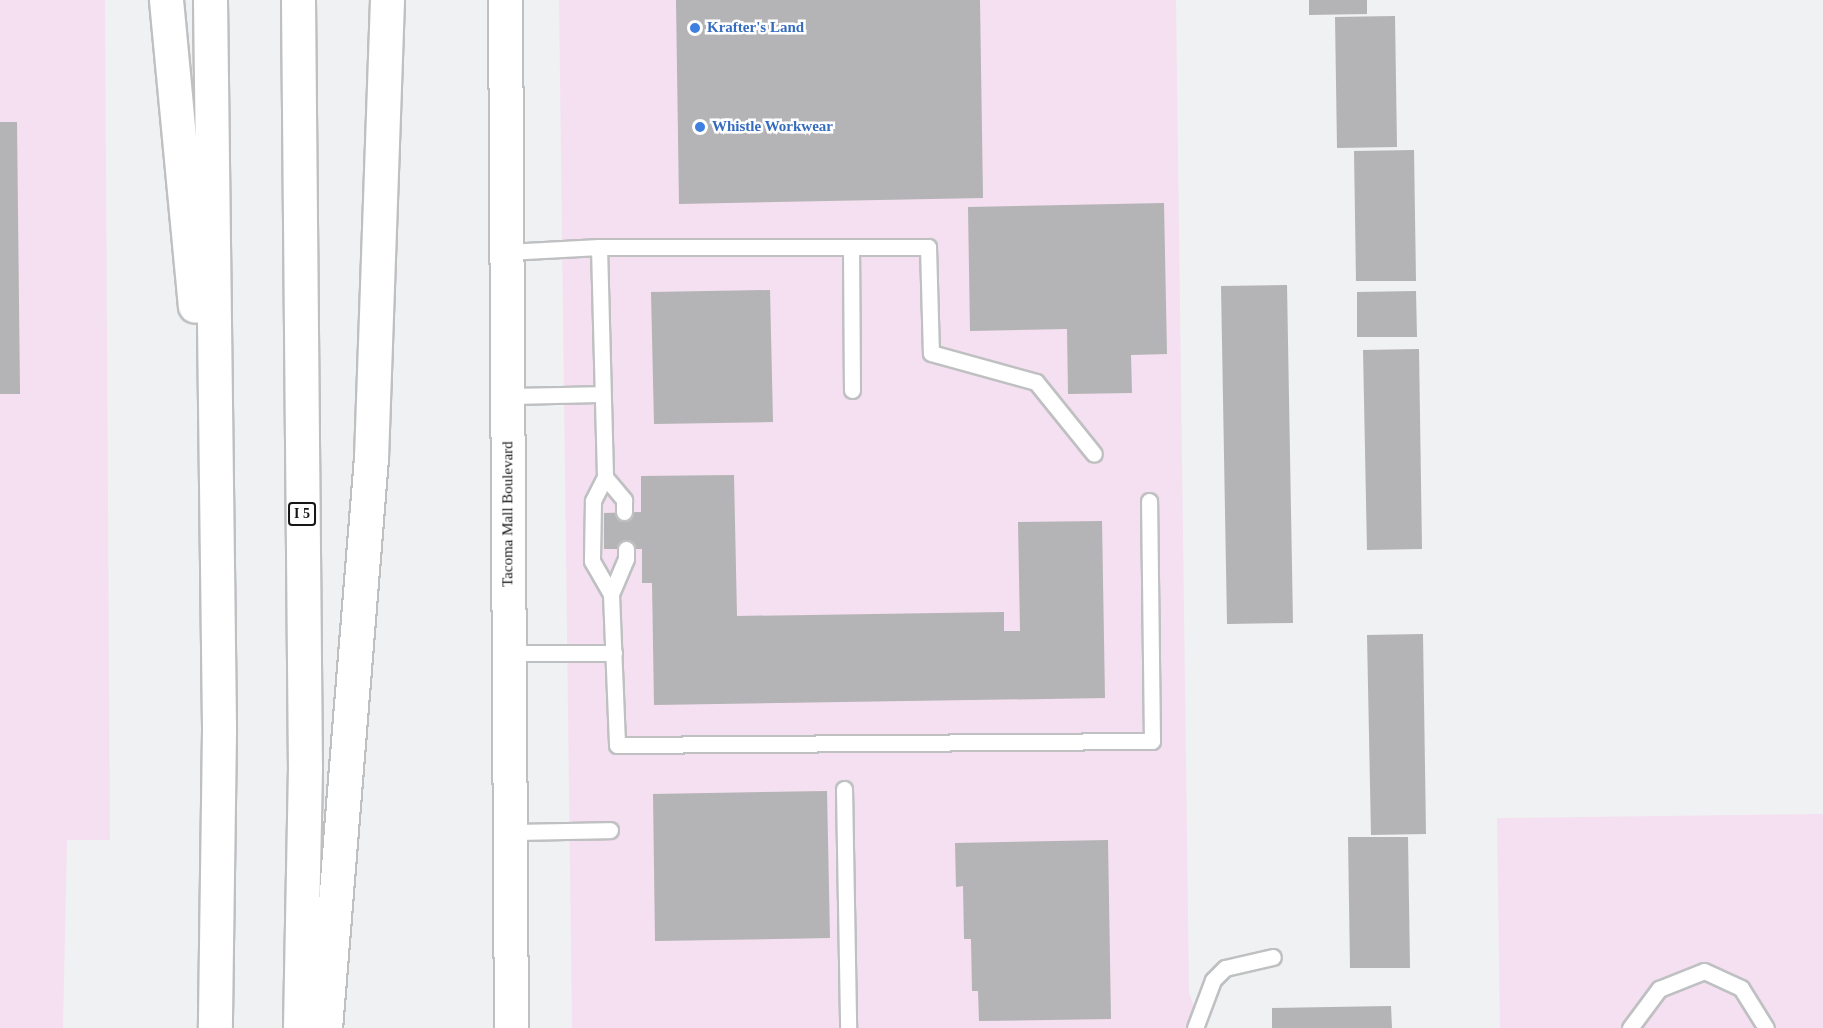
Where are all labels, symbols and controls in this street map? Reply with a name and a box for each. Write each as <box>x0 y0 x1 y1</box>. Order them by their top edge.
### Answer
place label: Krafter's Land <box>707 19 804 37</box>
marker: Krafter's Land <box>688 21 702 35</box>
place label: Whistle Workwear <box>712 118 833 136</box>
marker: Whistle Workwear <box>693 120 707 134</box>
street label: Tacoma Mall Boulevard <box>499 441 517 587</box>
road number: I 5 <box>287 503 317 525</box>

